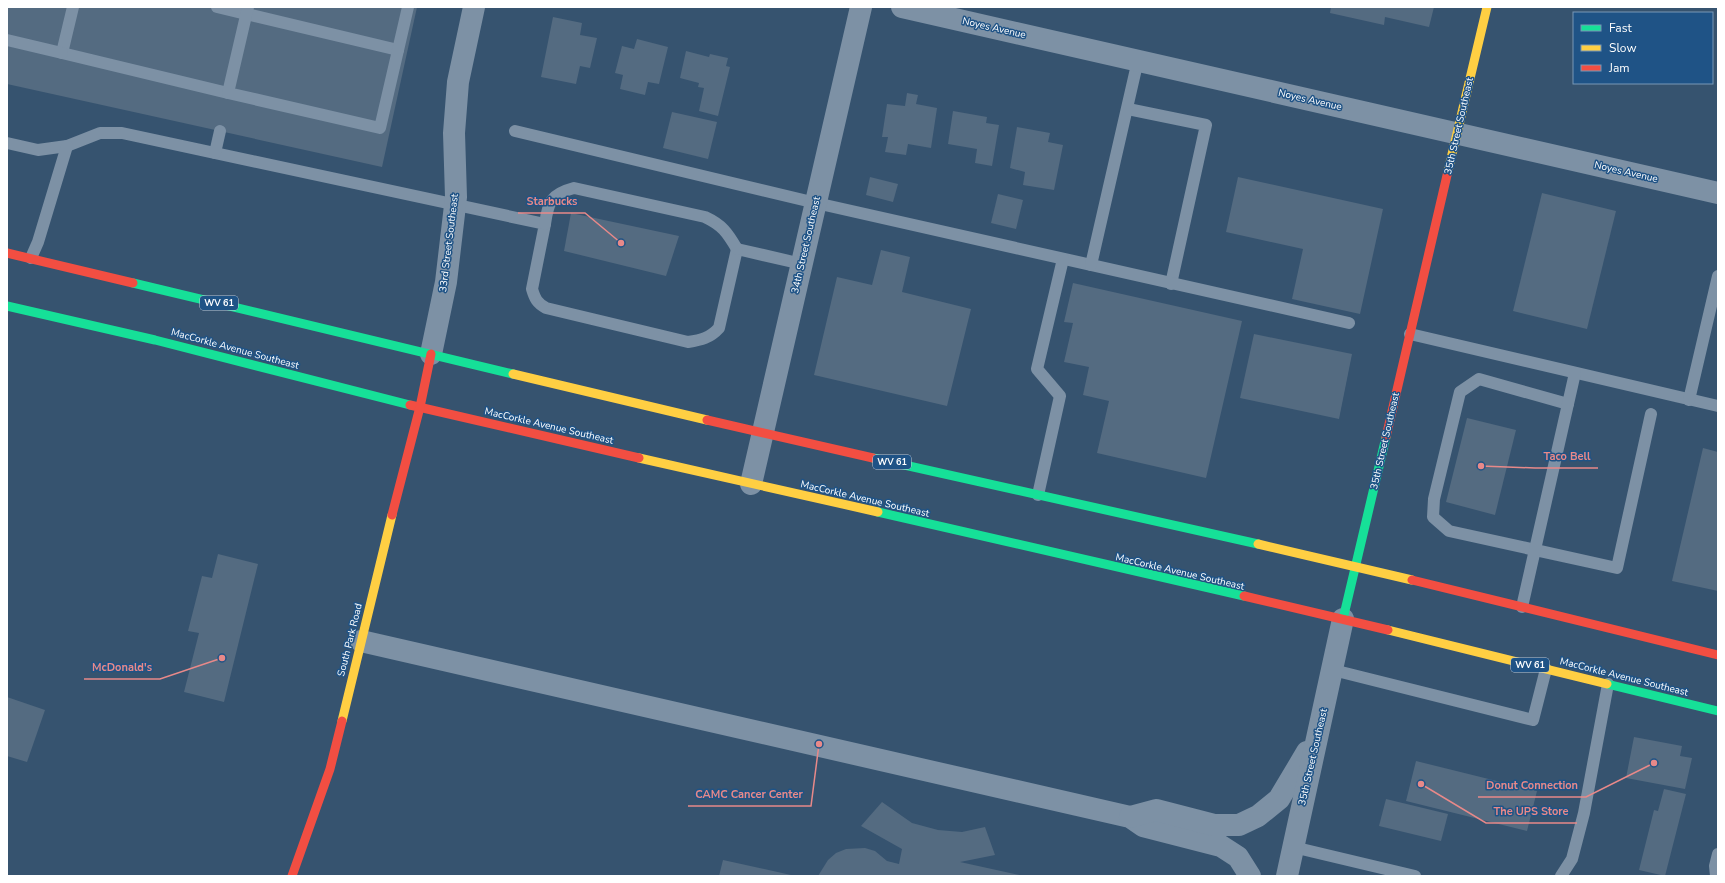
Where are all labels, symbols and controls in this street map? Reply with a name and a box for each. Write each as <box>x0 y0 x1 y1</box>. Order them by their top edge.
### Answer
legend <box>1573 12 1713 84</box>
street label: Noyes Avenue <box>961 14 1027 42</box>
text: Fast <box>1609 20 1632 36</box>
text: Slow <box>1609 40 1637 56</box>
text: Jam <box>1608 60 1630 76</box>
street label: 35th Street Southeast <box>1441 76 1477 176</box>
street label: Noyes Avenue <box>1277 86 1343 114</box>
street label: Noyes Avenue <box>1593 158 1659 186</box>
callout: Starbucks <box>518 190 585 213</box>
street label: 33rd Street Southeast <box>436 192 462 293</box>
text: Starbucks <box>527 194 577 209</box>
street label: 34th Street Southeast <box>788 195 824 295</box>
road number: WV 61 <box>200 296 238 310</box>
street label: MacCorkle Avenue Southeast <box>170 325 301 373</box>
street label: 35th Street Southeast <box>1367 391 1403 491</box>
street label: MacCorkle Avenue Southeast <box>483 404 615 448</box>
callout: Taco Bell <box>1535 445 1598 468</box>
text: Taco Bell <box>1544 449 1591 464</box>
road number: WV 61 <box>873 455 911 469</box>
street label: MacCorkle Avenue Southeast <box>799 477 931 521</box>
street label: MacCorkle Avenue Southeast <box>1114 550 1246 594</box>
street label: South Park Road <box>334 602 366 678</box>
street label: MacCorkle Avenue Southeast <box>1558 654 1690 700</box>
callout: McDonald's <box>84 656 160 679</box>
road number: WV 61 <box>1511 658 1549 672</box>
text: McDonald's <box>92 660 152 675</box>
street label: 35th Street Southeast <box>1295 707 1331 807</box>
callout: Donut Connection <box>1478 774 1586 797</box>
text: Donut Connection <box>1486 778 1578 793</box>
callout: CAMC Cancer Center <box>688 783 811 806</box>
text: CAMC Cancer Center <box>695 787 803 802</box>
callout: The UPS Store <box>1486 800 1577 823</box>
text: The UPS Store <box>1494 804 1569 819</box>

